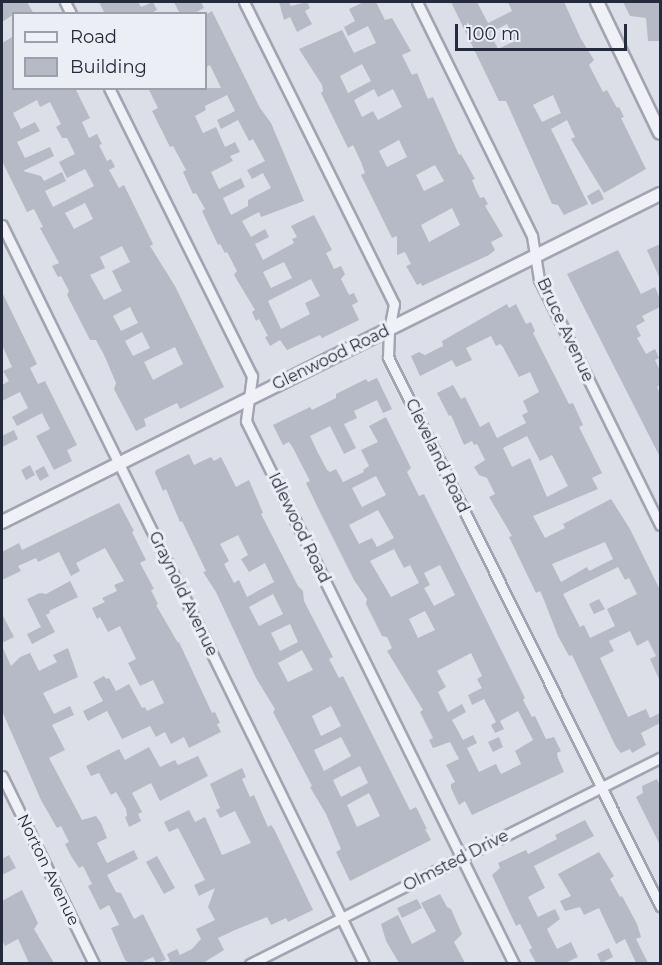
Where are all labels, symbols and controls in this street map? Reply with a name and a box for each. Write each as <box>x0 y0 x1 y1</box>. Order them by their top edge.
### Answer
legend <box>12 12 207 90</box>
scale bar <box>458 12 630 50</box>
text: 100 m <box>466 23 520 45</box>
text: Road <box>70 26 117 48</box>
text: Building <box>70 56 147 78</box>
street label: Bruce Avenue <box>533 275 597 385</box>
street label: Glenwood Road <box>269 321 393 395</box>
street label: Cleveland Road <box>401 396 473 516</box>
street label: Idlewood Road <box>264 470 334 586</box>
street label: Graynold Avenue <box>144 528 222 660</box>
street label: Norton Avenue <box>13 811 83 929</box>
street label: Olmsted Drive <box>400 826 512 896</box>

